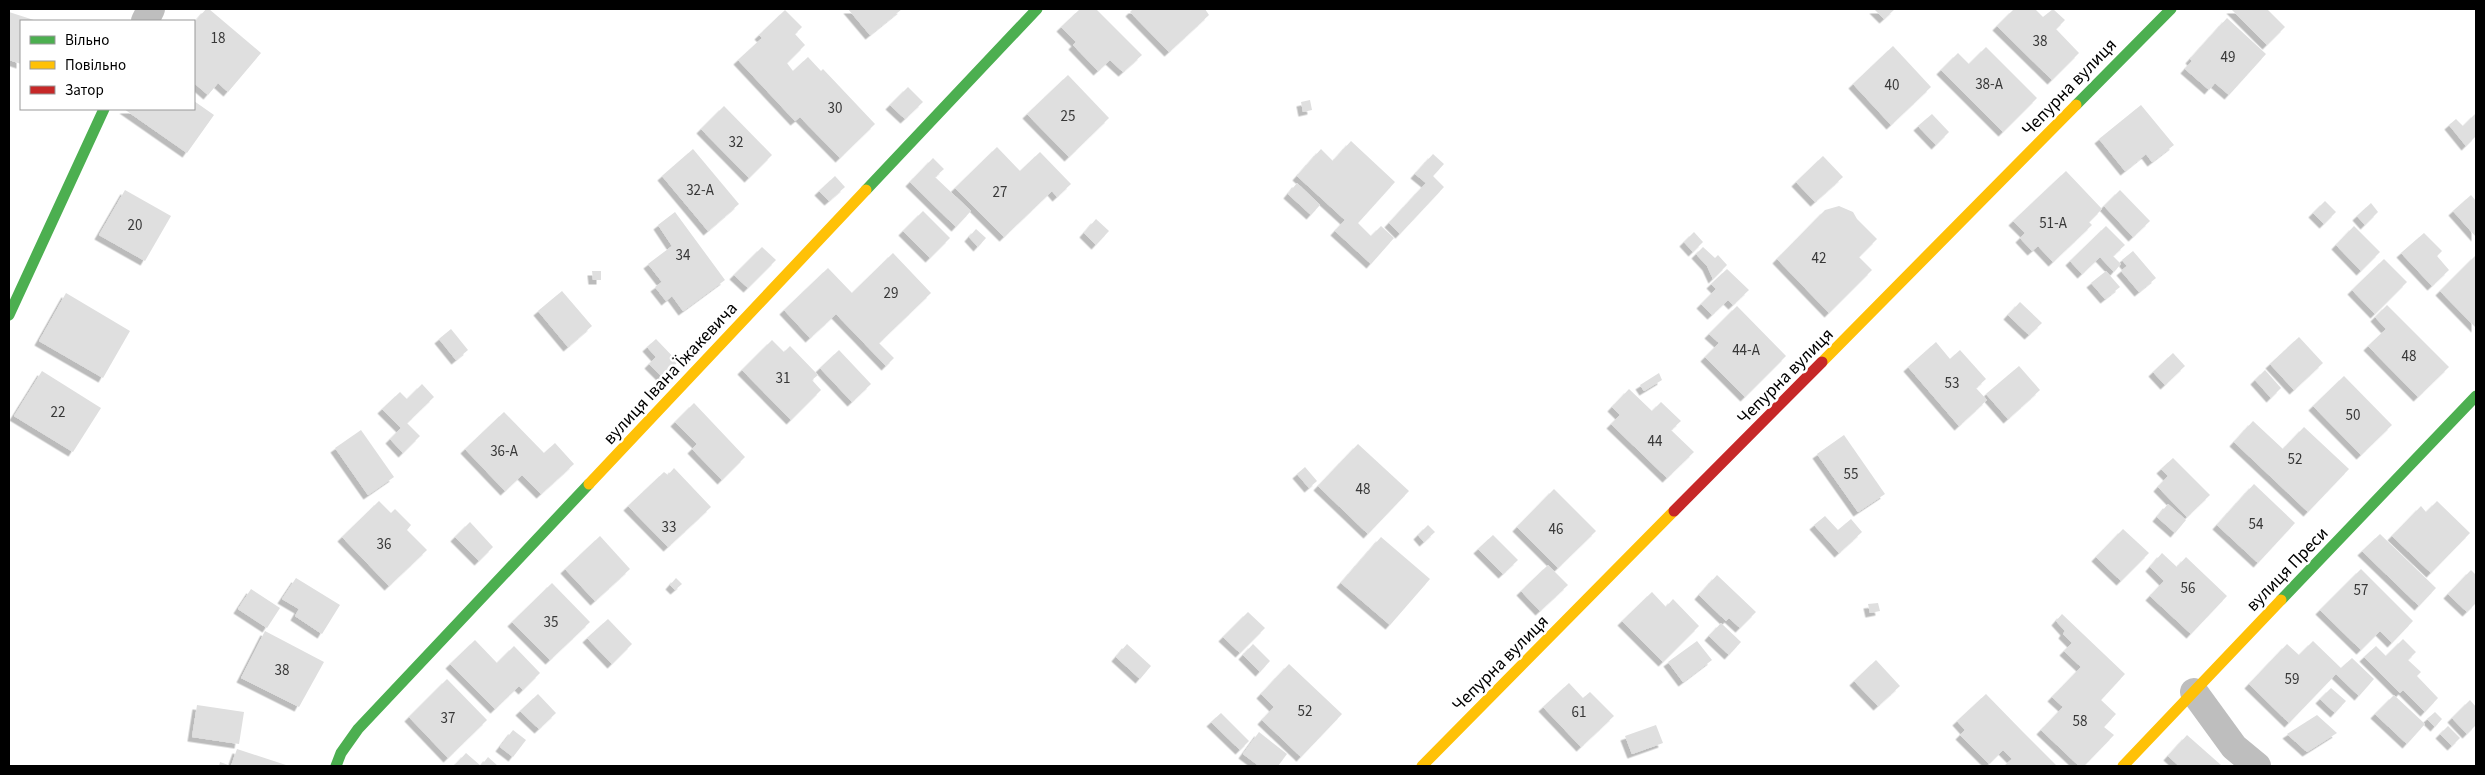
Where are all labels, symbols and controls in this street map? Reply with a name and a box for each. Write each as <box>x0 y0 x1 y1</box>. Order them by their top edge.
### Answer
legend <box>20 20 195 110</box>
house number: 18 <box>211 28 225 49</box>
text: Вільно <box>65 30 109 51</box>
house number: 38 <box>2033 31 2047 52</box>
street label: Чепурна вулиця <box>2016 33 2123 142</box>
house number: 49 <box>2221 47 2235 68</box>
text: Повільно <box>65 55 126 76</box>
house number: 38-А <box>1975 74 2004 95</box>
house number: 40 <box>1885 75 1899 96</box>
text: Затор <box>65 80 104 101</box>
house number: 30 <box>828 98 842 119</box>
house number: 25 <box>1061 106 1075 127</box>
house number: 32 <box>729 132 743 153</box>
house number: 32-А <box>686 180 715 201</box>
house number: 27 <box>993 182 1007 203</box>
house number: 51-А <box>2039 213 2068 234</box>
house number: 20 <box>128 215 142 236</box>
house number: 34 <box>676 245 691 266</box>
house number: 42 <box>1812 248 1826 269</box>
house number: 29 <box>884 283 898 304</box>
street label: вулиця Івана Їжакевича <box>597 296 743 450</box>
street label: Чепурна вулиця <box>1732 323 1839 430</box>
house number: 44-А <box>1732 340 1761 361</box>
house number: 48 <box>2402 346 2416 367</box>
house number: 31 <box>776 368 790 389</box>
house number: 53 <box>1945 373 1959 394</box>
house number: 22 <box>51 402 65 423</box>
house number: 50 <box>2346 405 2360 426</box>
house number: 44 <box>1648 431 1663 452</box>
house number: 36-А <box>490 441 519 462</box>
house number: 52 <box>2288 449 2302 470</box>
house number: 55 <box>1844 464 1858 485</box>
house number: 48 <box>1356 479 1370 500</box>
house number: 54 <box>2249 514 2264 535</box>
house number: 33 <box>662 517 676 538</box>
house number: 46 <box>1549 519 1563 540</box>
street label: вулиця Преси <box>2241 521 2334 617</box>
house number: 36 <box>377 534 391 555</box>
house number: 56 <box>2181 578 2195 599</box>
house number: 57 <box>2354 580 2368 601</box>
street label: Чепурна вулиця <box>1447 610 1554 717</box>
house number: 35 <box>544 612 558 633</box>
house number: 38 <box>275 660 289 681</box>
house number: 59 <box>2285 669 2299 690</box>
house number: 52 <box>1298 701 1312 722</box>
house number: 61 <box>1572 702 1586 723</box>
house number: 37 <box>441 708 455 729</box>
house number: 58 <box>2073 711 2087 732</box>

